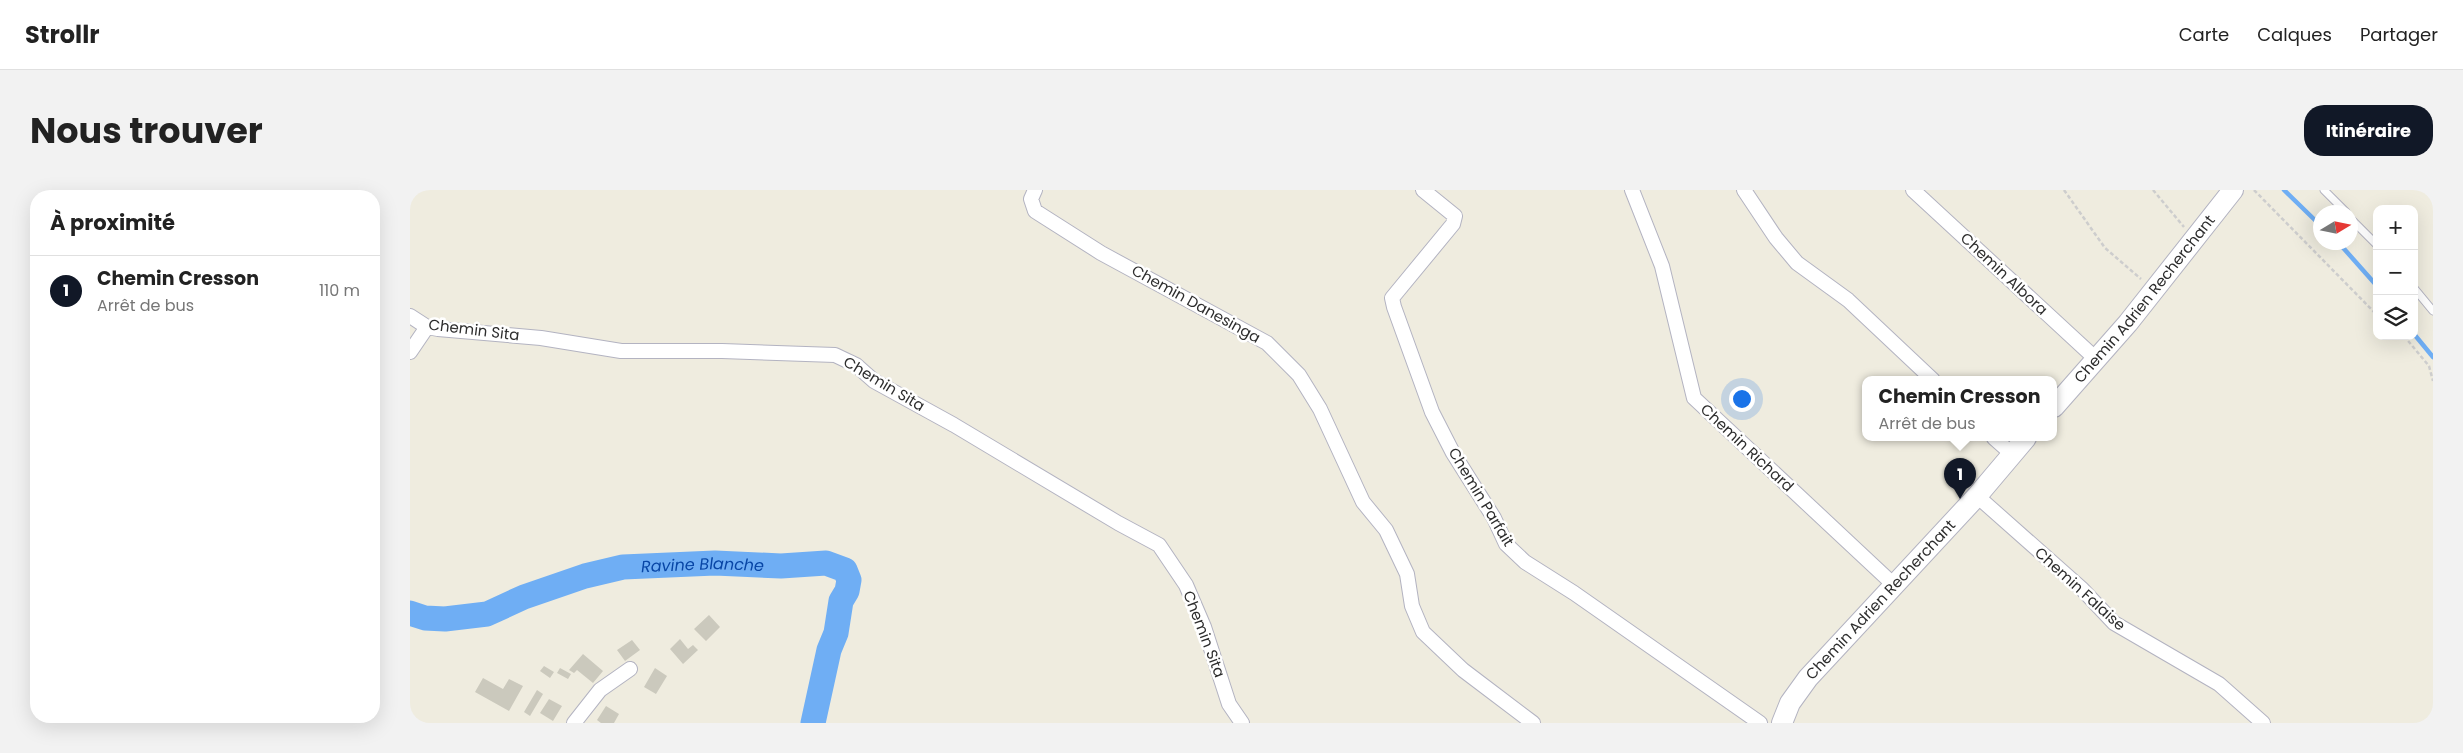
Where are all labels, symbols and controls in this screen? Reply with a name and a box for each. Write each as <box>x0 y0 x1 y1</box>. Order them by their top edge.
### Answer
text: Strollr <box>25 18 100 51</box>
text: Carte <box>2179 22 2229 47</box>
text: Calques <box>2257 22 2332 47</box>
text: Partager <box>2360 22 2438 47</box>
button: Itinéraire <box>2304 105 2433 156</box>
text: Nous trouver <box>30 106 263 155</box>
north arrow <box>2313 205 2358 250</box>
map controls <box>2373 205 2418 340</box>
button: + <box>2373 205 2418 250</box>
text: À proximité <box>50 208 175 237</box>
street label: Chemin Adrien Recherchant <box>2069 210 2219 387</box>
street label: Chemin Albora <box>1956 228 2053 320</box>
button: − <box>2373 250 2418 295</box>
street label: Chemin Danesinga <box>1128 259 1264 348</box>
text: Chemin Cresson <box>97 265 259 292</box>
text: 1 <box>63 279 69 302</box>
text: 110 m <box>319 279 360 302</box>
text: Arrêt de bus <box>97 294 194 317</box>
button: layers <box>2373 295 2418 340</box>
street label: Chemin Sita <box>427 314 521 345</box>
street label: Chemin Sita <box>840 351 929 416</box>
popup <box>1862 376 2057 441</box>
text: Chemin Cresson <box>1879 383 2040 410</box>
your location <box>1729 386 1755 412</box>
street label: Chemin Richard <box>1696 399 1799 496</box>
text: Arrêt de bus <box>1879 412 1976 435</box>
street label: Chemin Parfait <box>1444 443 1519 550</box>
pin: 1 <box>1944 458 1976 499</box>
street label: Chemin Adrien Recherchant <box>1800 515 1960 684</box>
street label: Chemin Falaise <box>2030 542 2130 635</box>
water label: Ravine Blanche <box>641 552 765 578</box>
street label: Chemin Sita <box>1178 587 1231 680</box>

